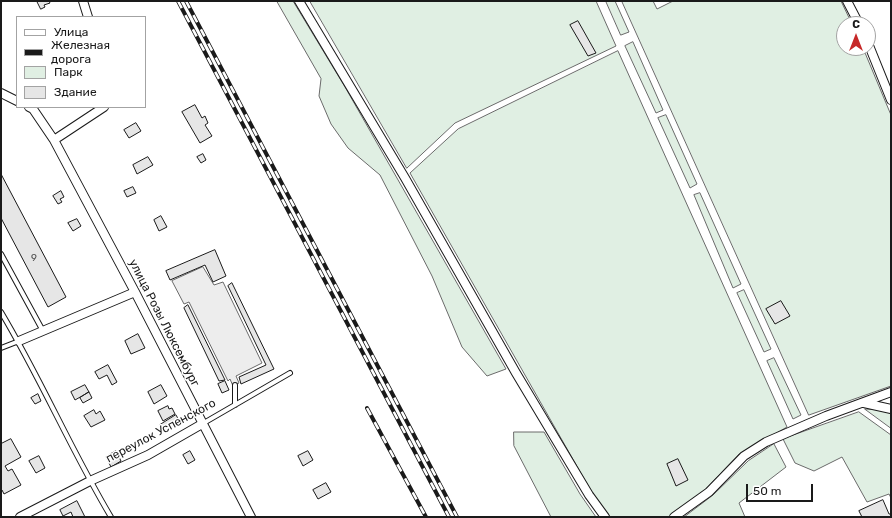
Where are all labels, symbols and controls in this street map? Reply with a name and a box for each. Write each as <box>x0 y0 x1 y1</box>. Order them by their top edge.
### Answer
legend <box>16 16 146 108</box>
north arrow <box>836 16 876 56</box>
text: С <box>852 18 860 31</box>
text: Улица <box>54 25 88 39</box>
text: Железная дорога <box>51 38 110 66</box>
text: Парк <box>54 65 83 79</box>
text: Здание <box>54 85 97 99</box>
house number: 9 <box>31 252 37 264</box>
street label: улица Розы Люксембург <box>126 257 202 389</box>
street label: переулок Успенского <box>104 396 218 466</box>
scale bar <box>748 476 815 502</box>
text: 50 m <box>753 484 781 498</box>

